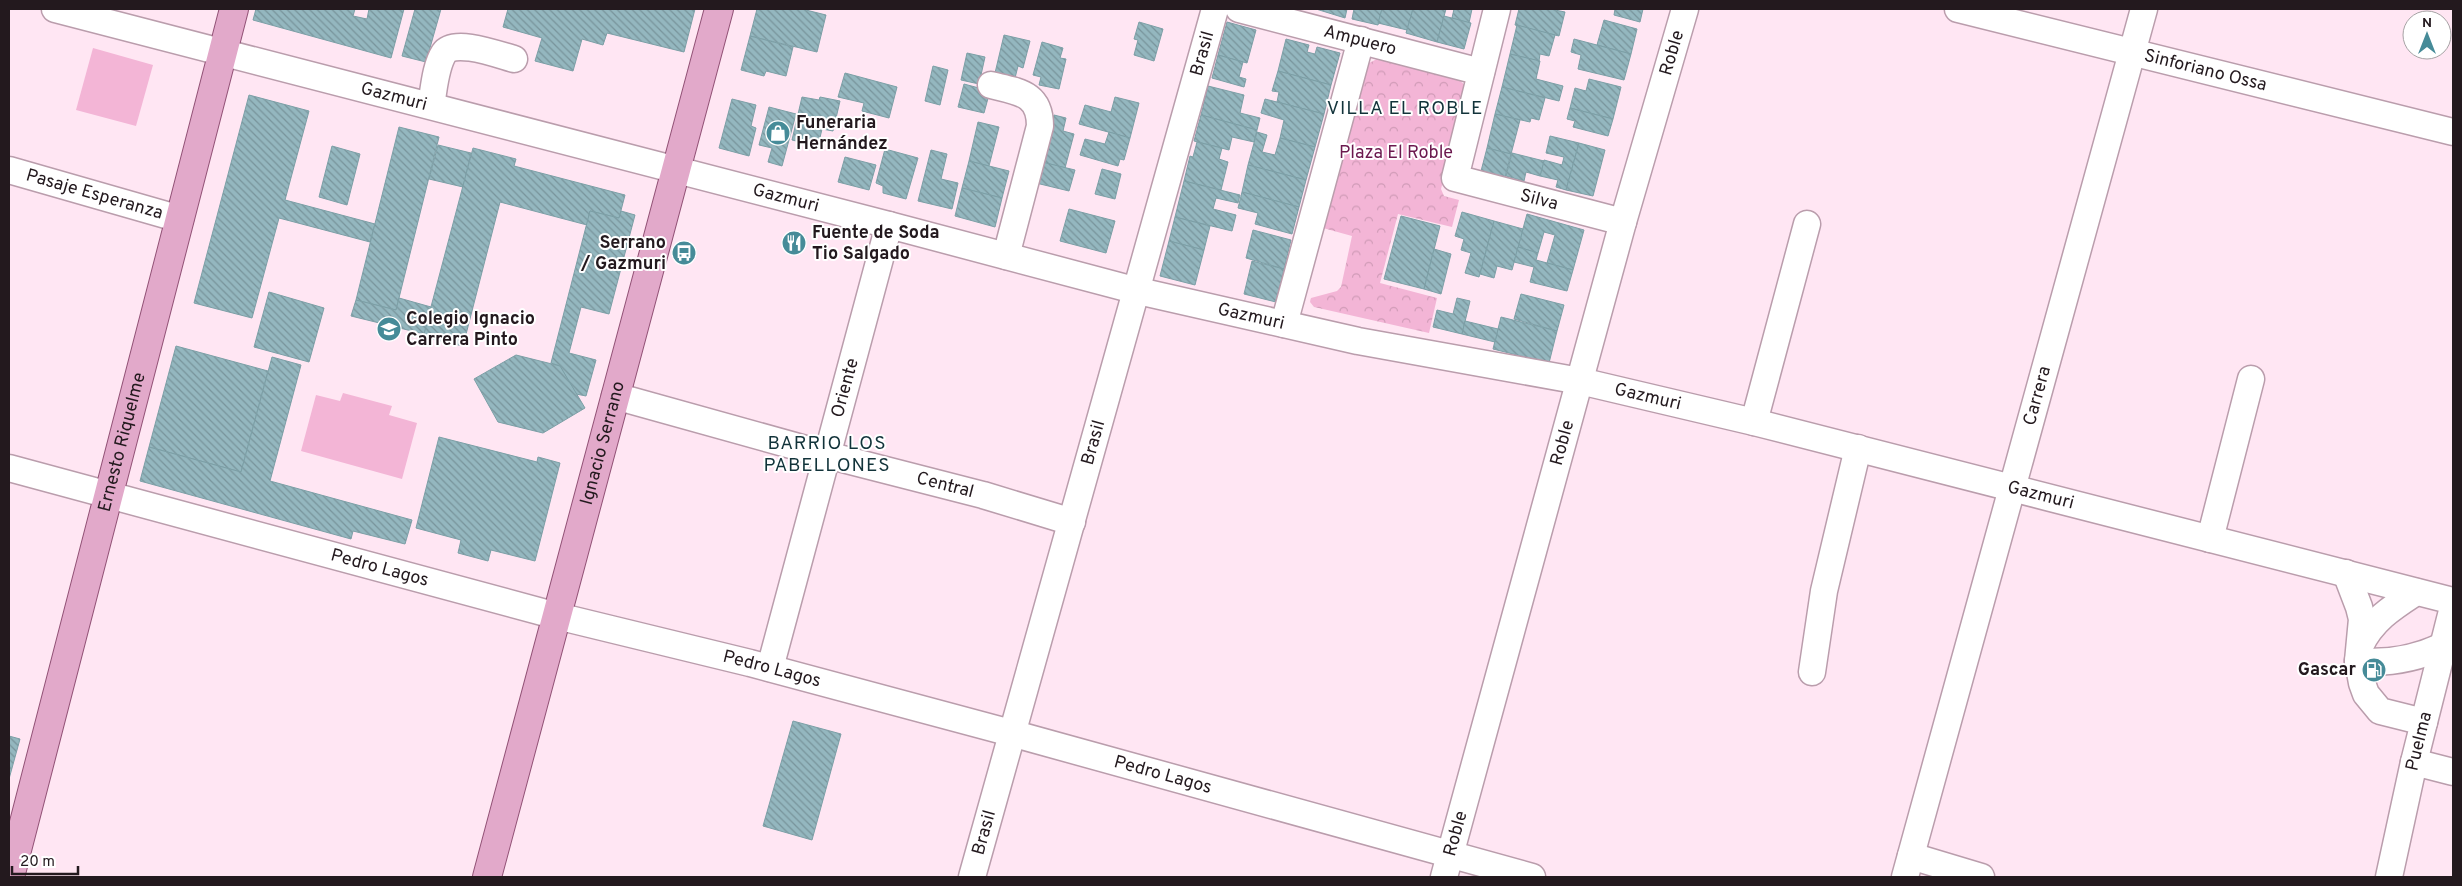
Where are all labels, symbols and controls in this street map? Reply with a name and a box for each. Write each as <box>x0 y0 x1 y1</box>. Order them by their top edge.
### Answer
north arrow <box>2402 10 2452 60</box>
text: N <box>2422 15 2432 32</box>
street label: Ampuero <box>1321 20 1399 61</box>
street label: Roble <box>1655 28 1690 78</box>
street label: Brasil <box>1185 29 1220 79</box>
street label: Sinforiano Ossa <box>2142 44 2269 97</box>
street label: Gazmuri <box>358 77 430 116</box>
district label: VILLA EL ROBLE <box>1327 97 1483 121</box>
place label: Funeraria Hernández <box>796 112 888 156</box>
shop icon: Funeraria Hernández <box>765 120 791 146</box>
park label: Plaza El Roble <box>1339 142 1453 165</box>
street label: Pasaje Esperanza <box>23 164 166 225</box>
street label: Gazmuri <box>750 179 822 218</box>
street label: Silva <box>1518 184 1561 216</box>
place label: Fuente de Soda Tio Salgado <box>812 222 940 266</box>
restaurant icon: Fuente de Soda Tio Salgado <box>781 230 807 256</box>
place label: Serrano / Gazmuri <box>580 232 666 276</box>
bus stop icon: Serrano / Gazmuri <box>671 240 697 266</box>
street label: Gazmuri <box>1215 298 1287 335</box>
place label: Colegio Ignacio Carrera Pinto <box>406 308 535 352</box>
school or university icon: Colegio Ignacio Carrera Pinto <box>376 316 402 342</box>
street label: Oriente <box>826 356 864 420</box>
street label: Carrera <box>2018 364 2057 428</box>
street label: Ernesto Riquelme <box>93 370 151 514</box>
street label: Gazmuri <box>1612 378 1684 416</box>
street label: Ignacio Serrano <box>575 379 630 508</box>
street label: Brasil <box>1076 418 1111 468</box>
street label: Roble <box>1545 418 1580 468</box>
district label: BARRIO LOS PABELLONES <box>763 432 891 478</box>
street label: Central <box>914 467 976 504</box>
street label: Gazmuri <box>2005 476 2076 515</box>
street label: Pedro Lagos <box>328 544 431 592</box>
street label: Pedro Lagos <box>720 645 824 693</box>
fuel station icon: Gascar <box>2361 657 2387 683</box>
place label: Gascar <box>2298 659 2356 682</box>
street label: Puelma <box>2401 709 2438 773</box>
street label: Pedro Lagos <box>1111 750 1214 799</box>
street label: Brasil <box>967 808 1002 858</box>
street label: Roble <box>1439 808 1473 859</box>
scale bar <box>12 844 79 876</box>
text: 20 m <box>20 853 55 872</box>

